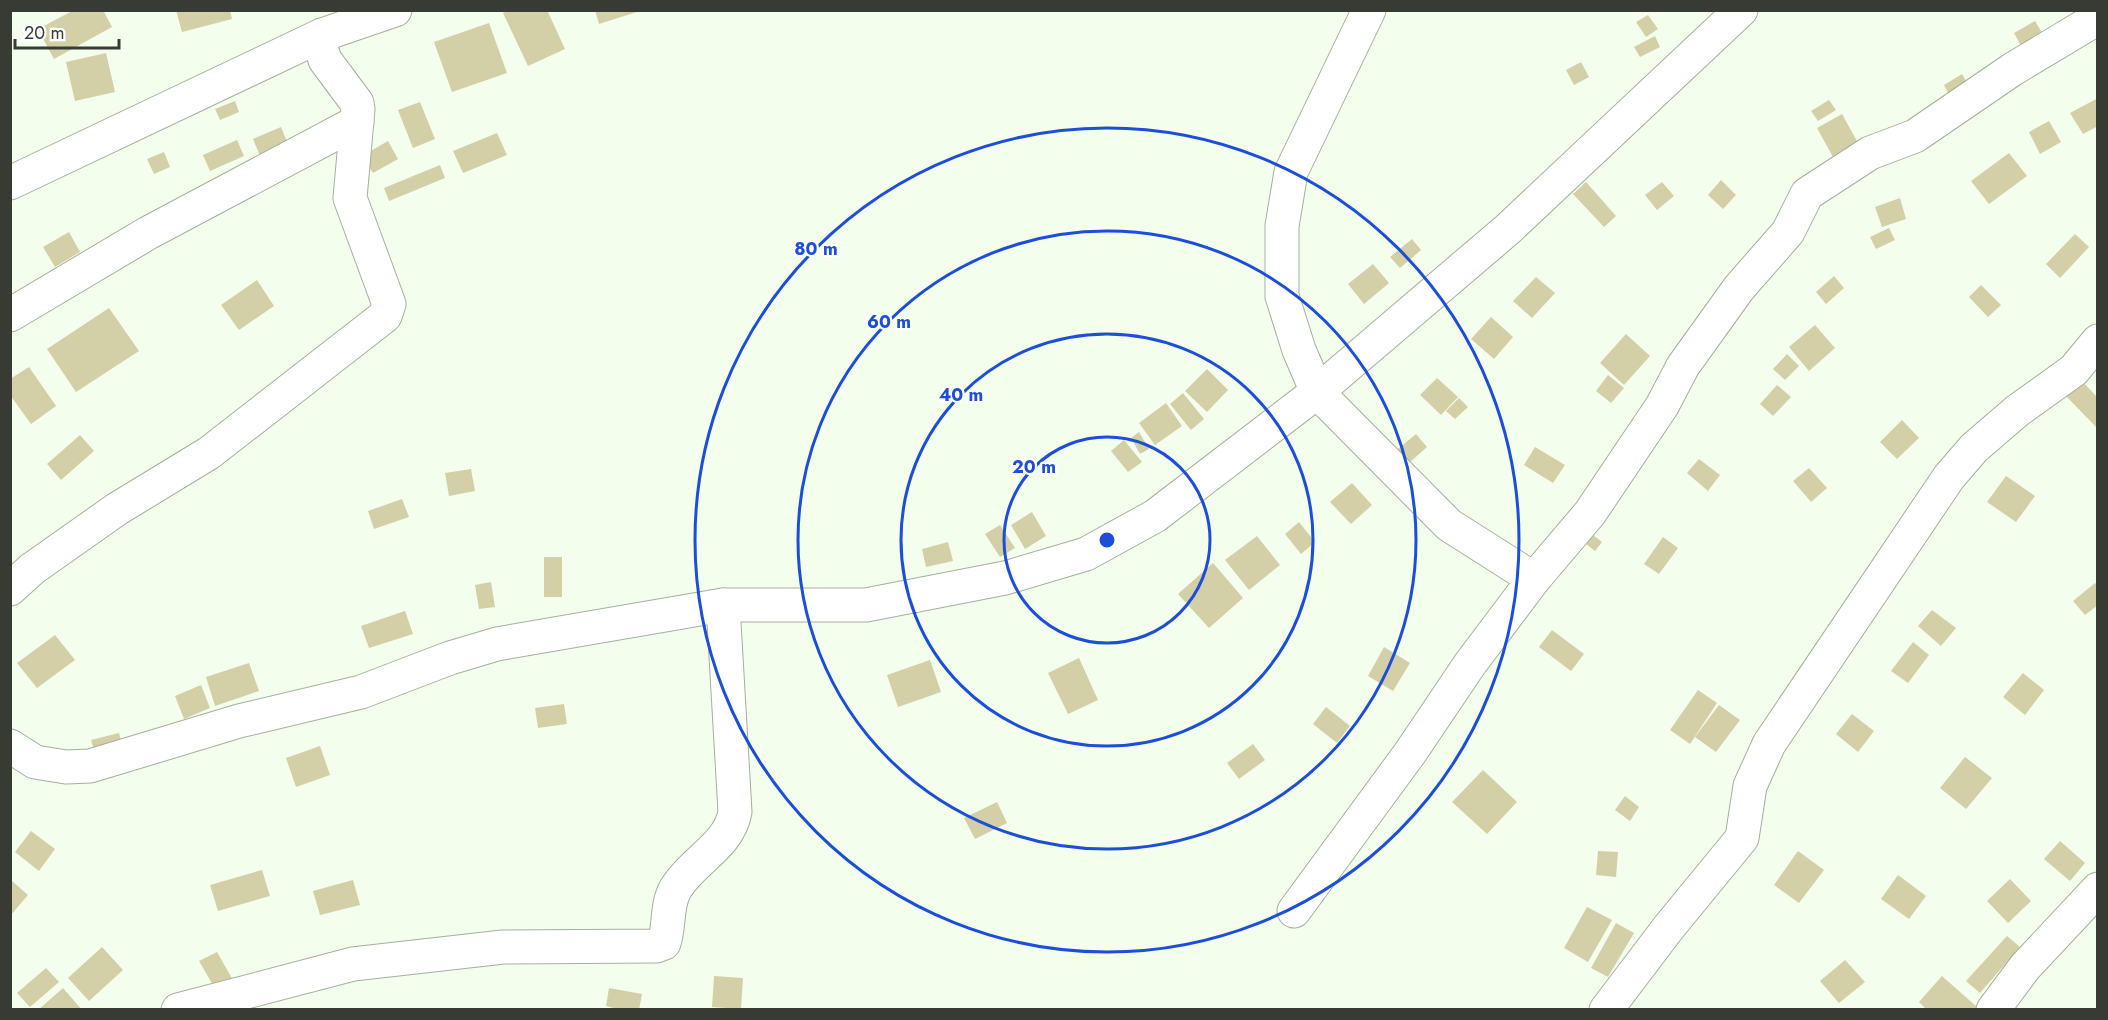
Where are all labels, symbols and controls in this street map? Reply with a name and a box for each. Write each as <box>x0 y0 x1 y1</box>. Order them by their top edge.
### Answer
scale bar <box>15 12 118 50</box>
text: 20 m <box>24 20 64 46</box>
text: 80 m <box>794 236 838 262</box>
text: 60 m <box>867 309 911 335</box>
text: 40 m <box>939 382 983 408</box>
text: 20 m <box>1012 454 1056 480</box>
centre of rings <box>1097 530 1117 550</box>

